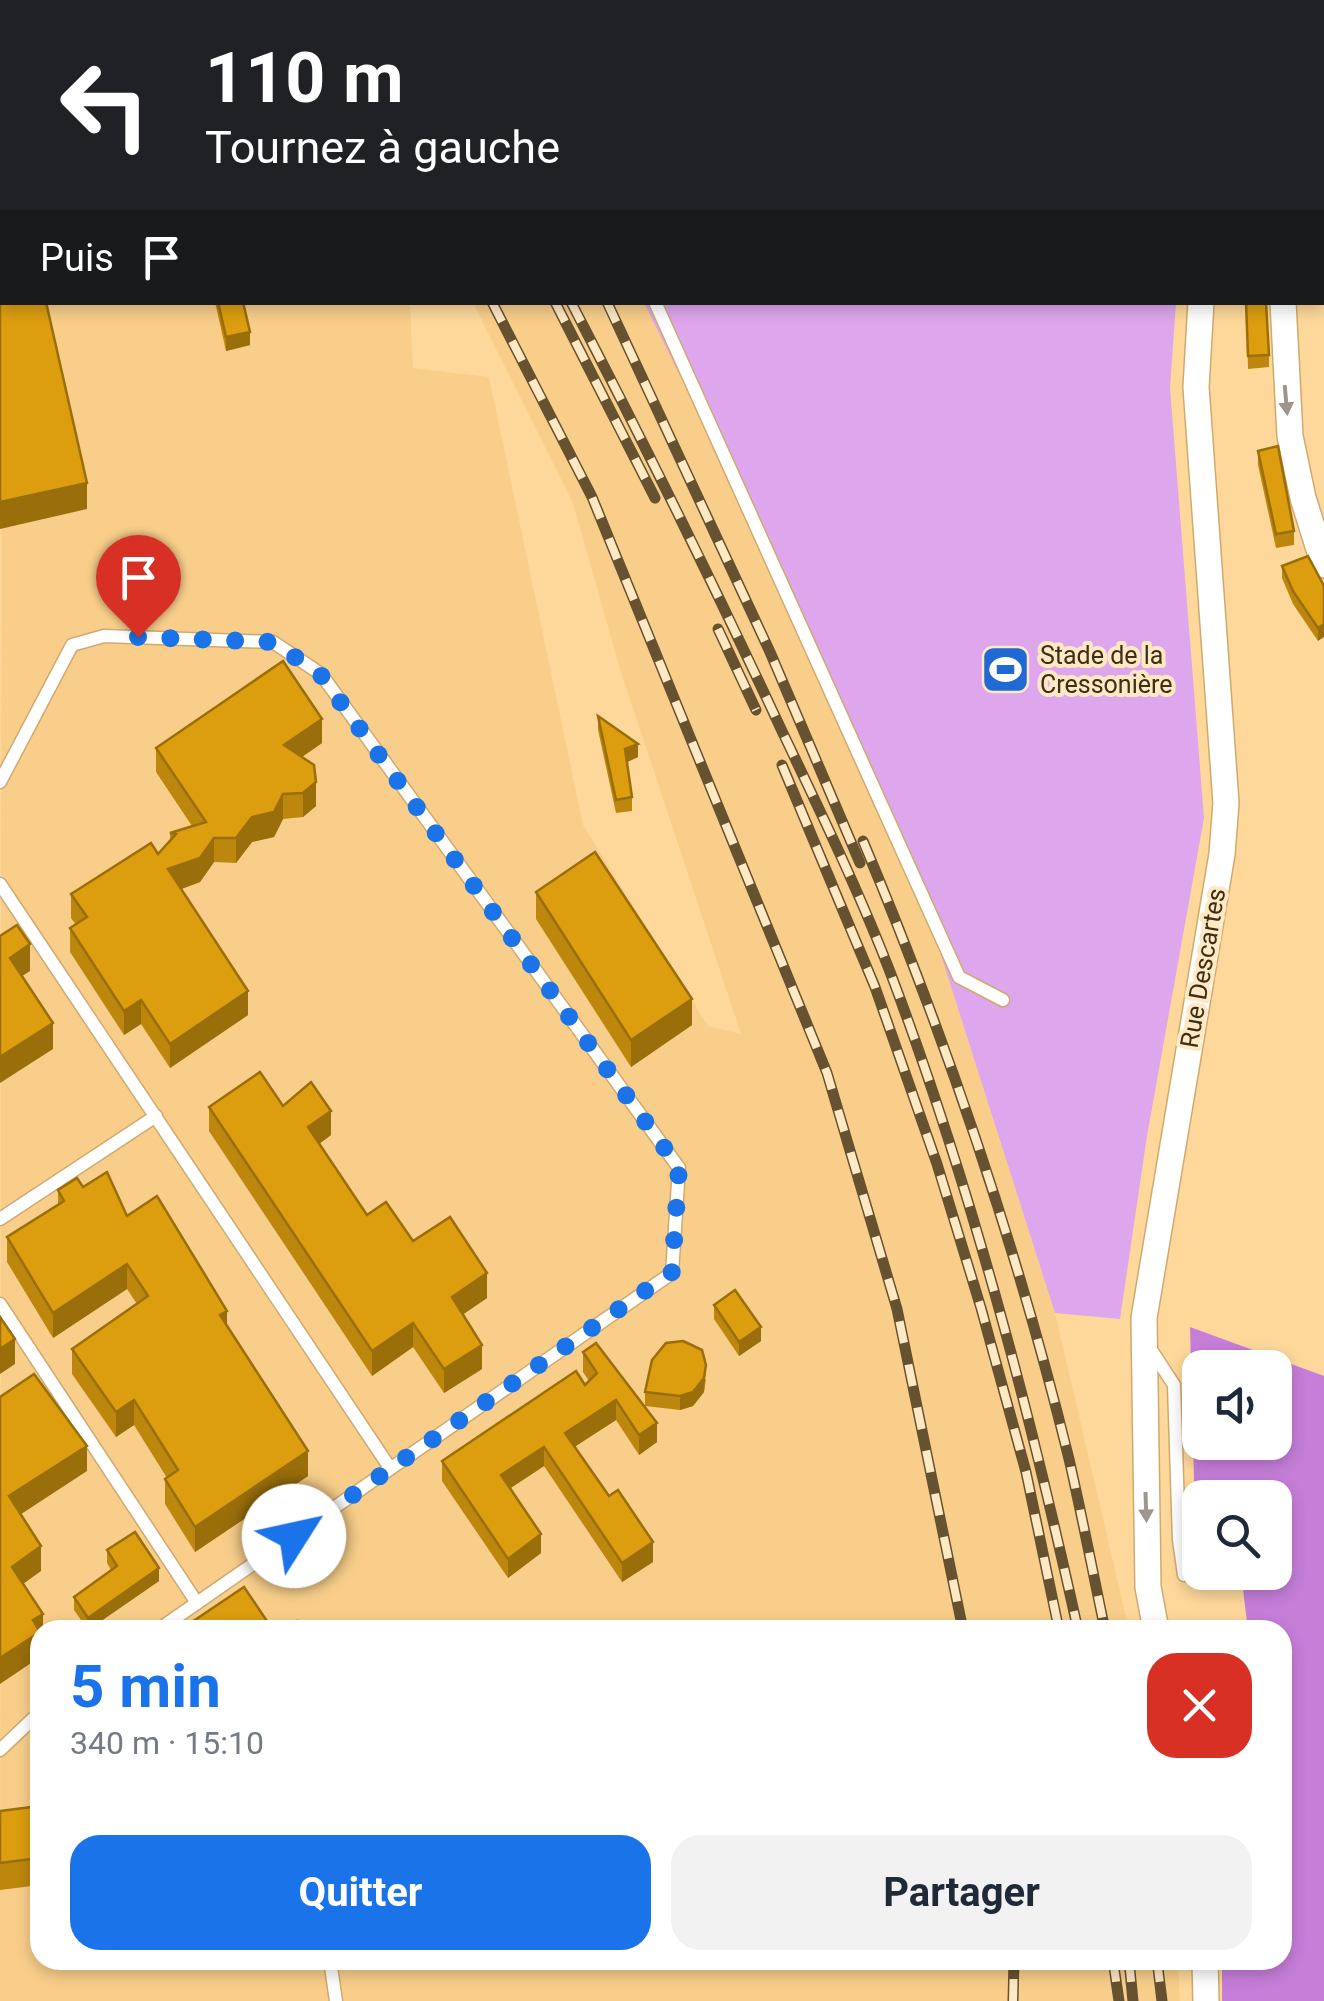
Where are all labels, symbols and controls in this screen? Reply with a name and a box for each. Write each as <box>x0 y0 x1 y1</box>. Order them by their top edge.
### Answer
text: 110 m <box>205 37 404 119</box>
icon: left <box>40 40 170 170</box>
text: Tournez à gauche <box>205 121 560 174</box>
icon: arrive <box>134 230 189 285</box>
text: Puis <box>40 236 114 280</box>
one-way arrow <box>1279 384 1295 416</box>
pin <box>96 535 181 638</box>
icon: arrive <box>111 550 166 605</box>
place label: Stade de la Cressonière <box>1040 641 1172 699</box>
sports icon: Stade de la Cressonière <box>979 643 1031 695</box>
street label: Rue Descartes <box>1175 886 1231 1050</box>
map controls <box>1182 1350 1292 1590</box>
button: sound <box>1182 1350 1292 1460</box>
button: search <box>1182 1480 1292 1590</box>
position arrow <box>242 1484 346 1588</box>
one-way arrow <box>1139 1492 1155 1523</box>
text: 5 min <box>70 1651 221 1722</box>
button: close <box>1147 1653 1252 1758</box>
text: 340 m · 15:10 <box>70 1724 264 1762</box>
button: Quitter <box>70 1835 651 1950</box>
button: Partager <box>671 1835 1252 1950</box>

